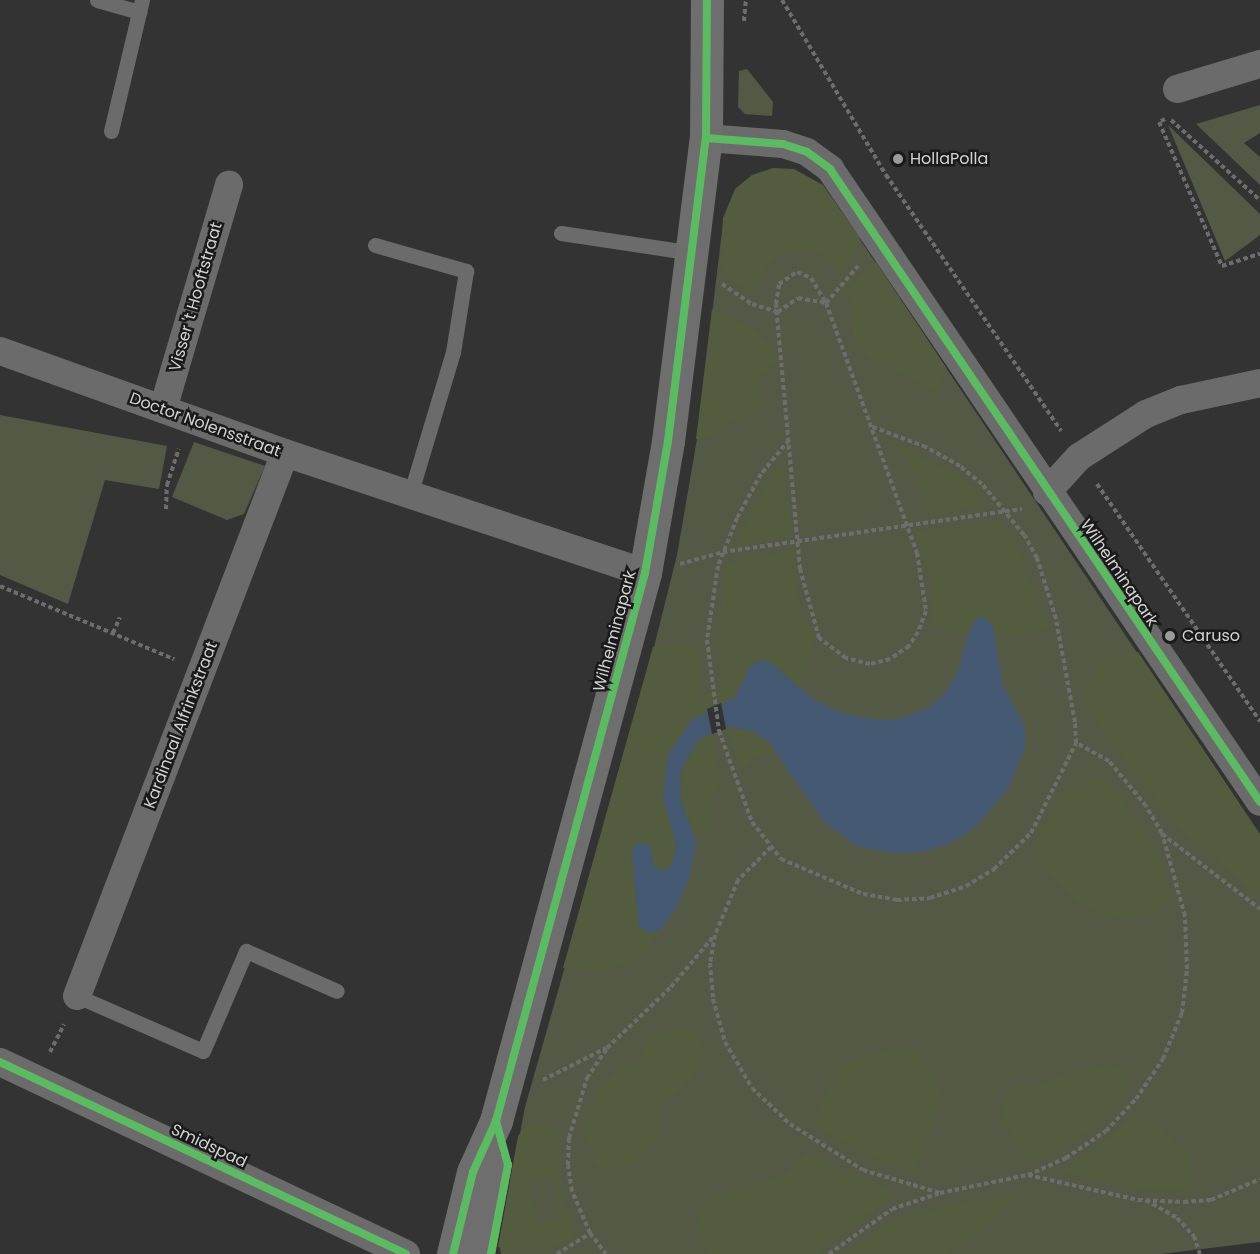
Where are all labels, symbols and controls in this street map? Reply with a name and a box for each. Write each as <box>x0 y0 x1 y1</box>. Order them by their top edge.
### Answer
place label: HollaPolla <box>910 149 988 169</box>
marker: HollaPolla <box>891 152 905 166</box>
street label: Visser 't Hooftstraat <box>165 220 227 374</box>
street label: Doctor Nolensstraat <box>127 389 283 461</box>
street label: Wilhelminapark <box>1076 516 1162 630</box>
street label: Wilhelminapark <box>590 568 640 694</box>
place label: Caruso <box>1182 626 1240 646</box>
marker: Caruso <box>1163 629 1177 643</box>
street label: Kardinaal Alfrinkstraat <box>140 639 222 811</box>
street label: Smidspad <box>168 1120 250 1172</box>

